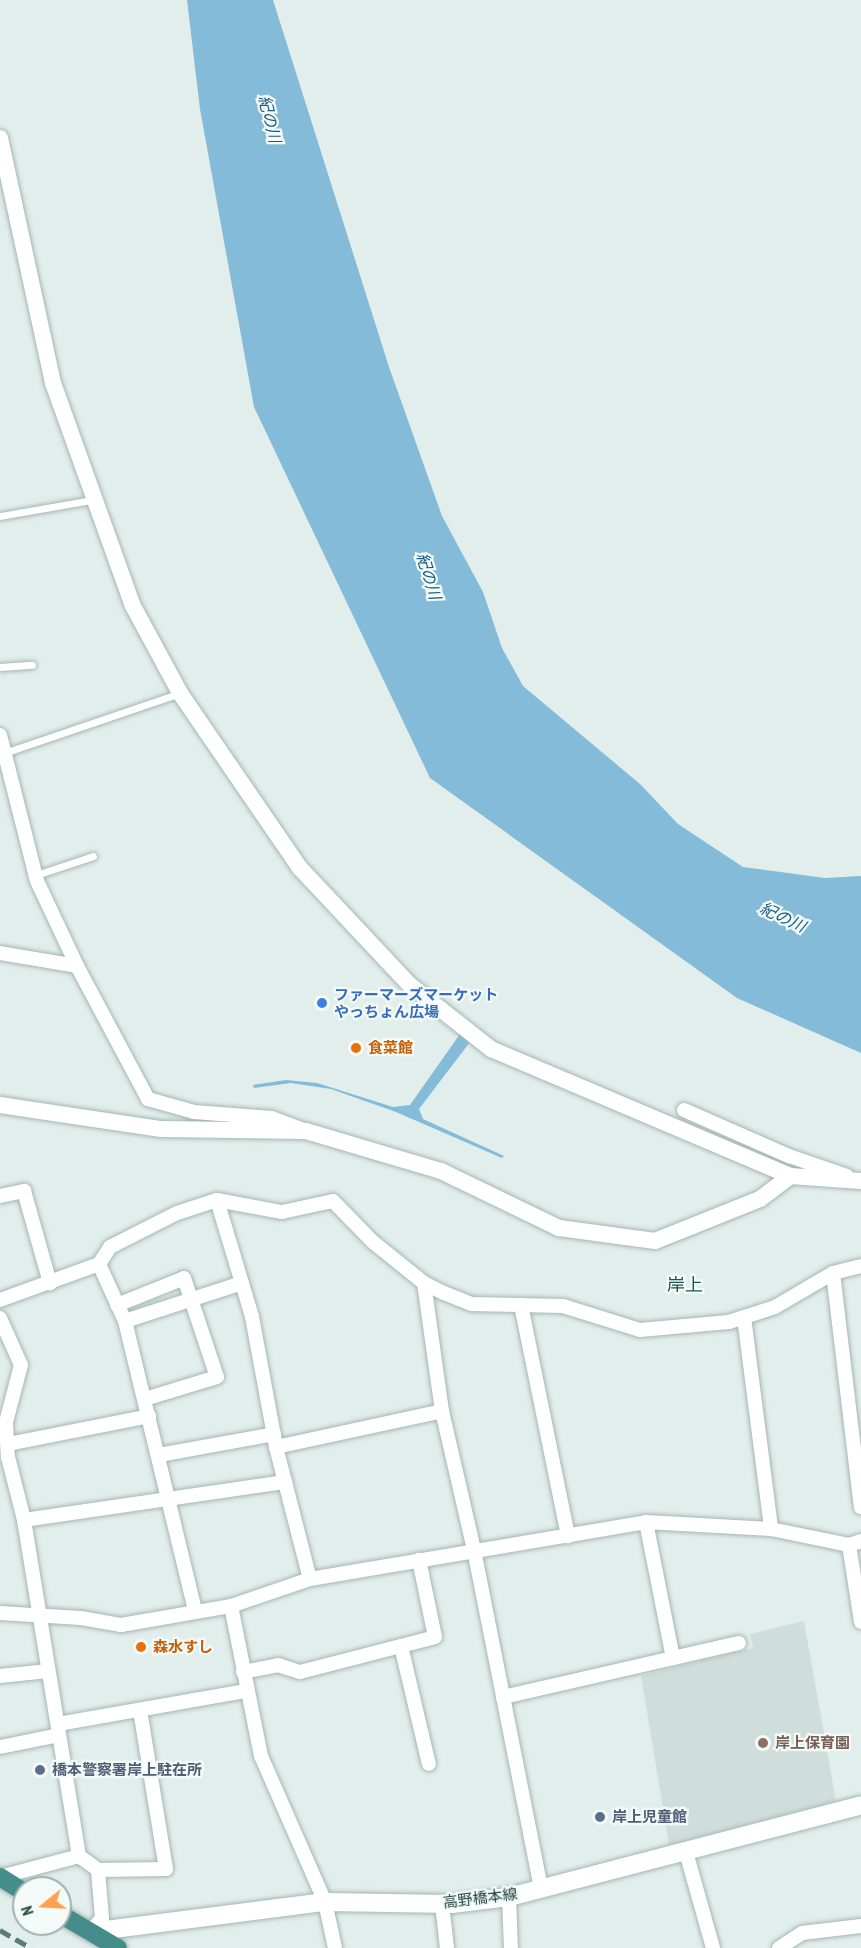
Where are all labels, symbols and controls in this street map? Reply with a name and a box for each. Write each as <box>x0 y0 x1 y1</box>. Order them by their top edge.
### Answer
water label: 紀の川 <box>255 93 285 145</box>
water label: 紀の川 <box>413 550 445 602</box>
water label: 紀の川 <box>757 898 809 936</box>
place label: ファーマーズマーケット やっちょん広場 <box>334 985 499 1020</box>
marker: ファーマーズマーケット やっちょん広場 <box>315 996 329 1010</box>
place label: 食菜館 <box>368 1039 413 1057</box>
marker: 食菜館 <box>349 1041 363 1055</box>
district label: 岸上 <box>667 1274 703 1296</box>
place label: 森水すし <box>153 1638 213 1656</box>
marker: 森水すし <box>134 1640 148 1654</box>
place label: 岸上保育園 <box>775 1734 850 1752</box>
marker: 岸上保育園 <box>756 1736 770 1750</box>
place label: 橋本警察署岸上駐在所 <box>52 1761 202 1779</box>
marker: 橋本警察署岸上駐在所 <box>33 1763 47 1777</box>
place label: 岸上児童館 <box>612 1808 687 1826</box>
marker: 岸上児童館 <box>593 1810 607 1824</box>
north arrow <box>12 1876 72 1936</box>
street label: 高野橋本線 <box>442 1884 518 1912</box>
text: N <box>16 1904 38 1918</box>

